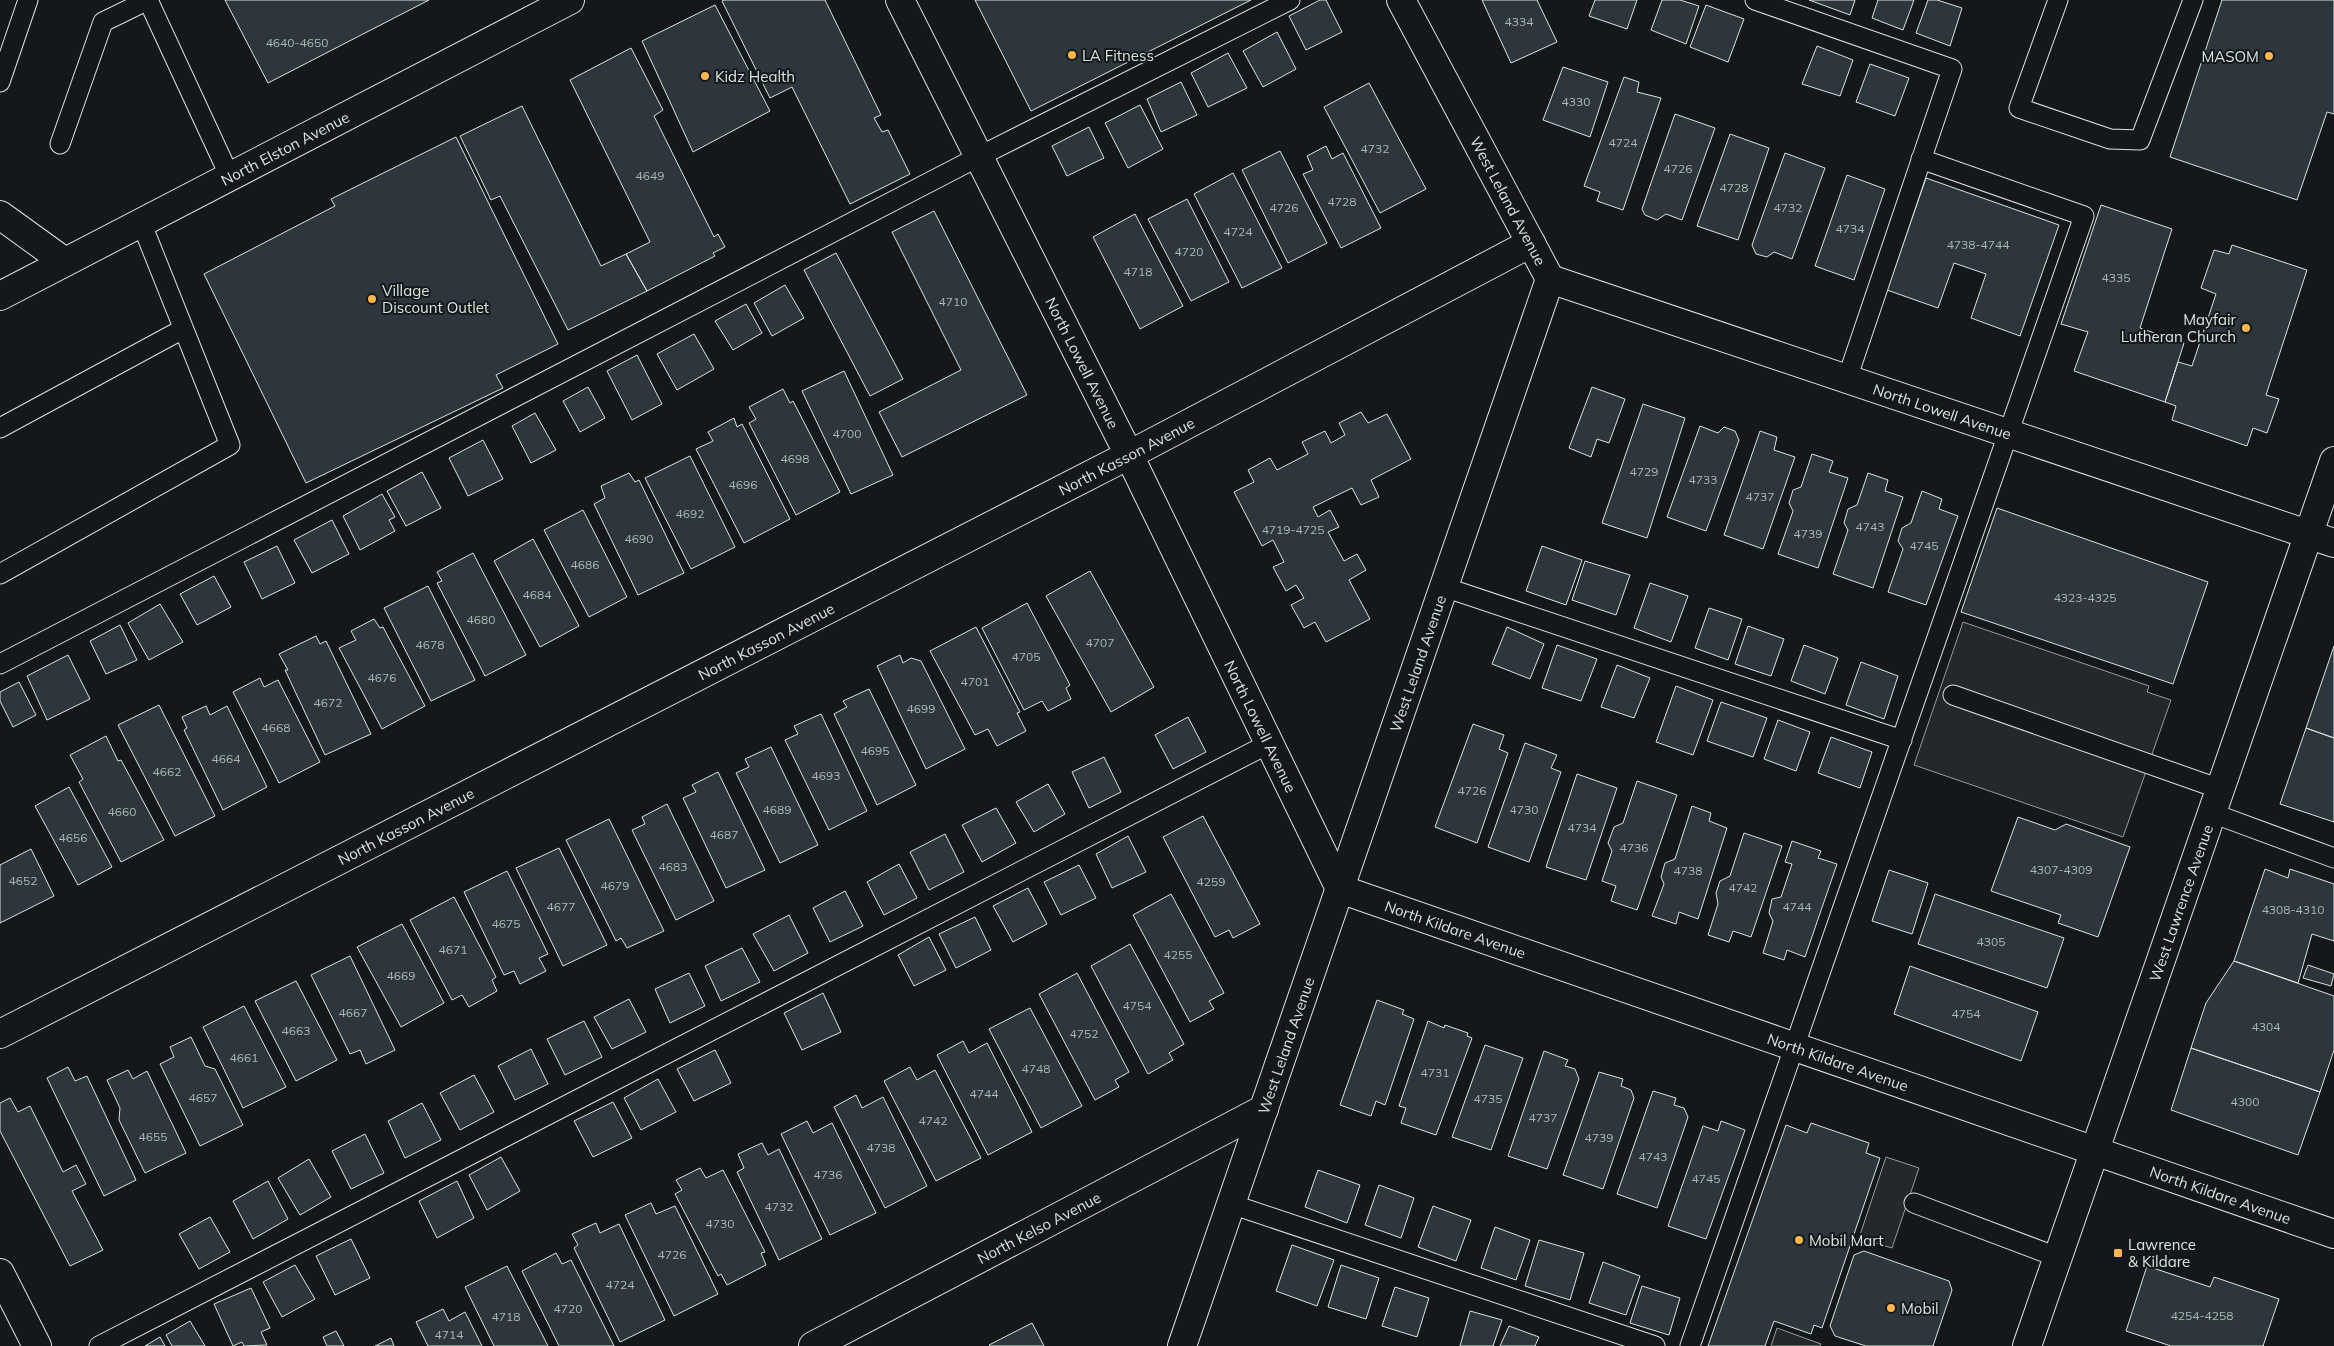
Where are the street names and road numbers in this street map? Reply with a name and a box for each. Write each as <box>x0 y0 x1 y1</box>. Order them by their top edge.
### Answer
street label: North Elston Avenue <box>217 107 352 189</box>
street label: West Leland Avenue <box>1466 133 1550 269</box>
street label: North Lowell Avenue <box>1042 294 1124 432</box>
street label: North Lowell Avenue <box>1871 379 2014 443</box>
street label: North Kasson Avenue <box>1055 413 1198 499</box>
street label: West Leland Avenue <box>1385 593 1450 734</box>
street label: North Kasson Avenue <box>695 598 837 684</box>
street label: North Lowell Avenue <box>1221 657 1301 795</box>
street label: North Kasson Avenue <box>334 783 477 869</box>
street label: West Lawrence Avenue <box>2145 822 2217 984</box>
street label: North Kildare Avenue <box>1382 896 1528 962</box>
street label: West Leland Avenue <box>1253 974 1318 1116</box>
street label: North Kildare Avenue <box>1765 1029 1911 1095</box>
street label: North Kildare Avenue <box>2147 1161 2294 1228</box>
street label: North Kelso Avenue <box>974 1187 1104 1268</box>

